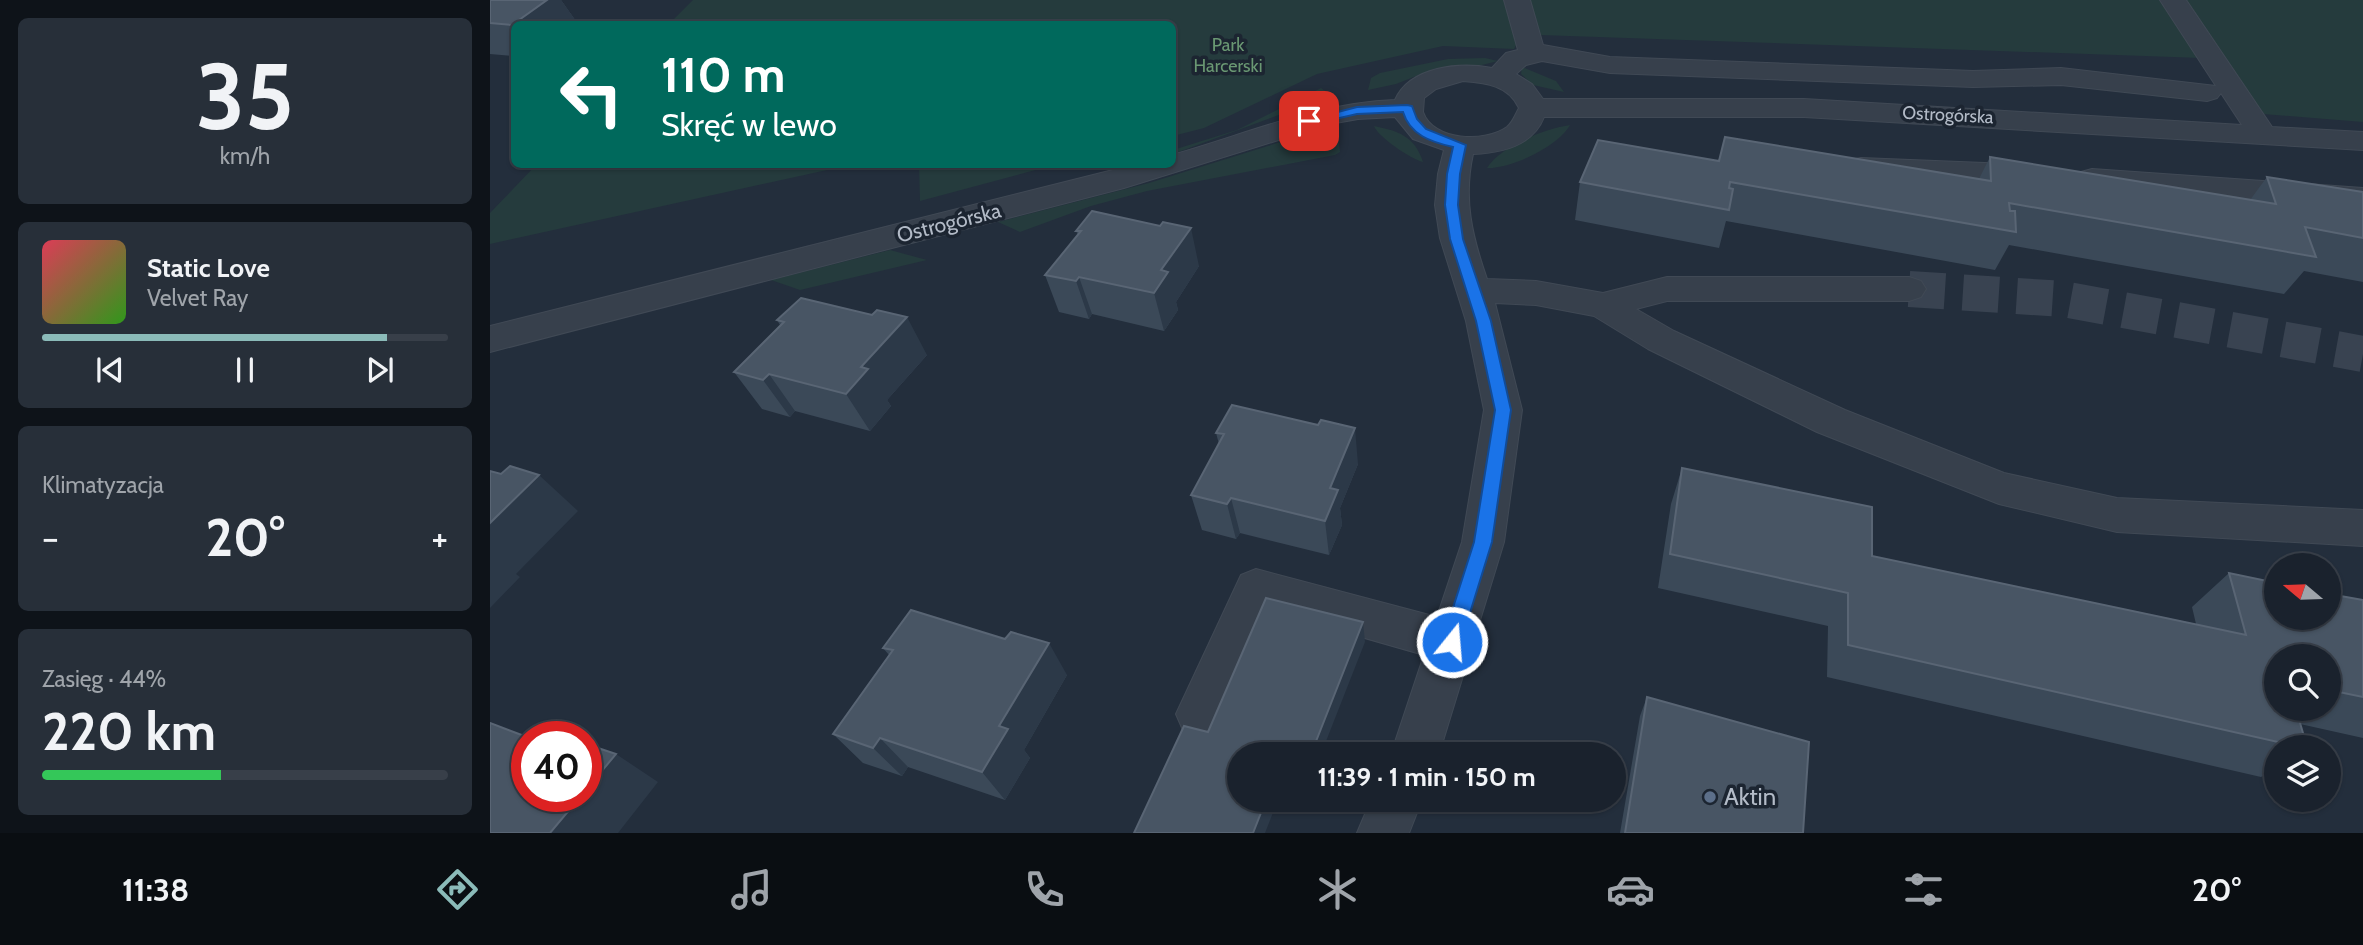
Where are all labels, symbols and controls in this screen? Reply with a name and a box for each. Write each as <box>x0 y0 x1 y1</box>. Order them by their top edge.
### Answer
park label: Park Harcerski <box>1194 34 1262 77</box>
text: 35 <box>196 41 294 152</box>
text: 110 m <box>661 45 785 104</box>
icon: left <box>546 49 637 140</box>
pin <box>1279 91 1339 151</box>
icon: arrive <box>1290 102 1328 140</box>
street label: Ostrogórska <box>1902 102 1994 128</box>
text: Skręć w lewo <box>661 105 837 144</box>
text: km/h <box>220 142 270 170</box>
street label: Ostrogórska <box>894 198 1004 248</box>
text: Static Love <box>147 252 270 284</box>
text: Velvet Ray <box>147 284 248 312</box>
icon: previous <box>91 351 129 389</box>
icon: pause <box>226 351 264 389</box>
icon: next <box>361 351 399 389</box>
text: Klimatyzacja <box>42 471 164 499</box>
text: 20° <box>205 506 285 569</box>
text: − <box>42 514 59 561</box>
text: + <box>431 514 448 561</box>
north arrow <box>2264 553 2342 630</box>
map controls <box>2264 553 2341 812</box>
position arrow <box>1415 605 1489 679</box>
button: search <box>2264 644 2341 721</box>
text: Zasięg · 44% <box>42 665 166 693</box>
text: 220 km <box>42 700 216 763</box>
speed limit sign: 40 <box>511 721 602 812</box>
button: layers <box>2264 735 2341 812</box>
text: 11:39 · 1 min · 150 m <box>1317 761 1536 793</box>
place label: Aktin <box>1724 782 1776 811</box>
marker: Aktin <box>1702 789 1718 805</box>
icon: directions <box>433 865 482 914</box>
icon: music <box>727 865 776 914</box>
icon: phone <box>1020 865 1069 914</box>
icon: climate <box>1313 865 1362 914</box>
icon: car <box>1606 865 1655 914</box>
icon: filters <box>1899 865 1948 914</box>
text: 11:38 <box>122 870 189 909</box>
text: 20° <box>2192 870 2241 909</box>

